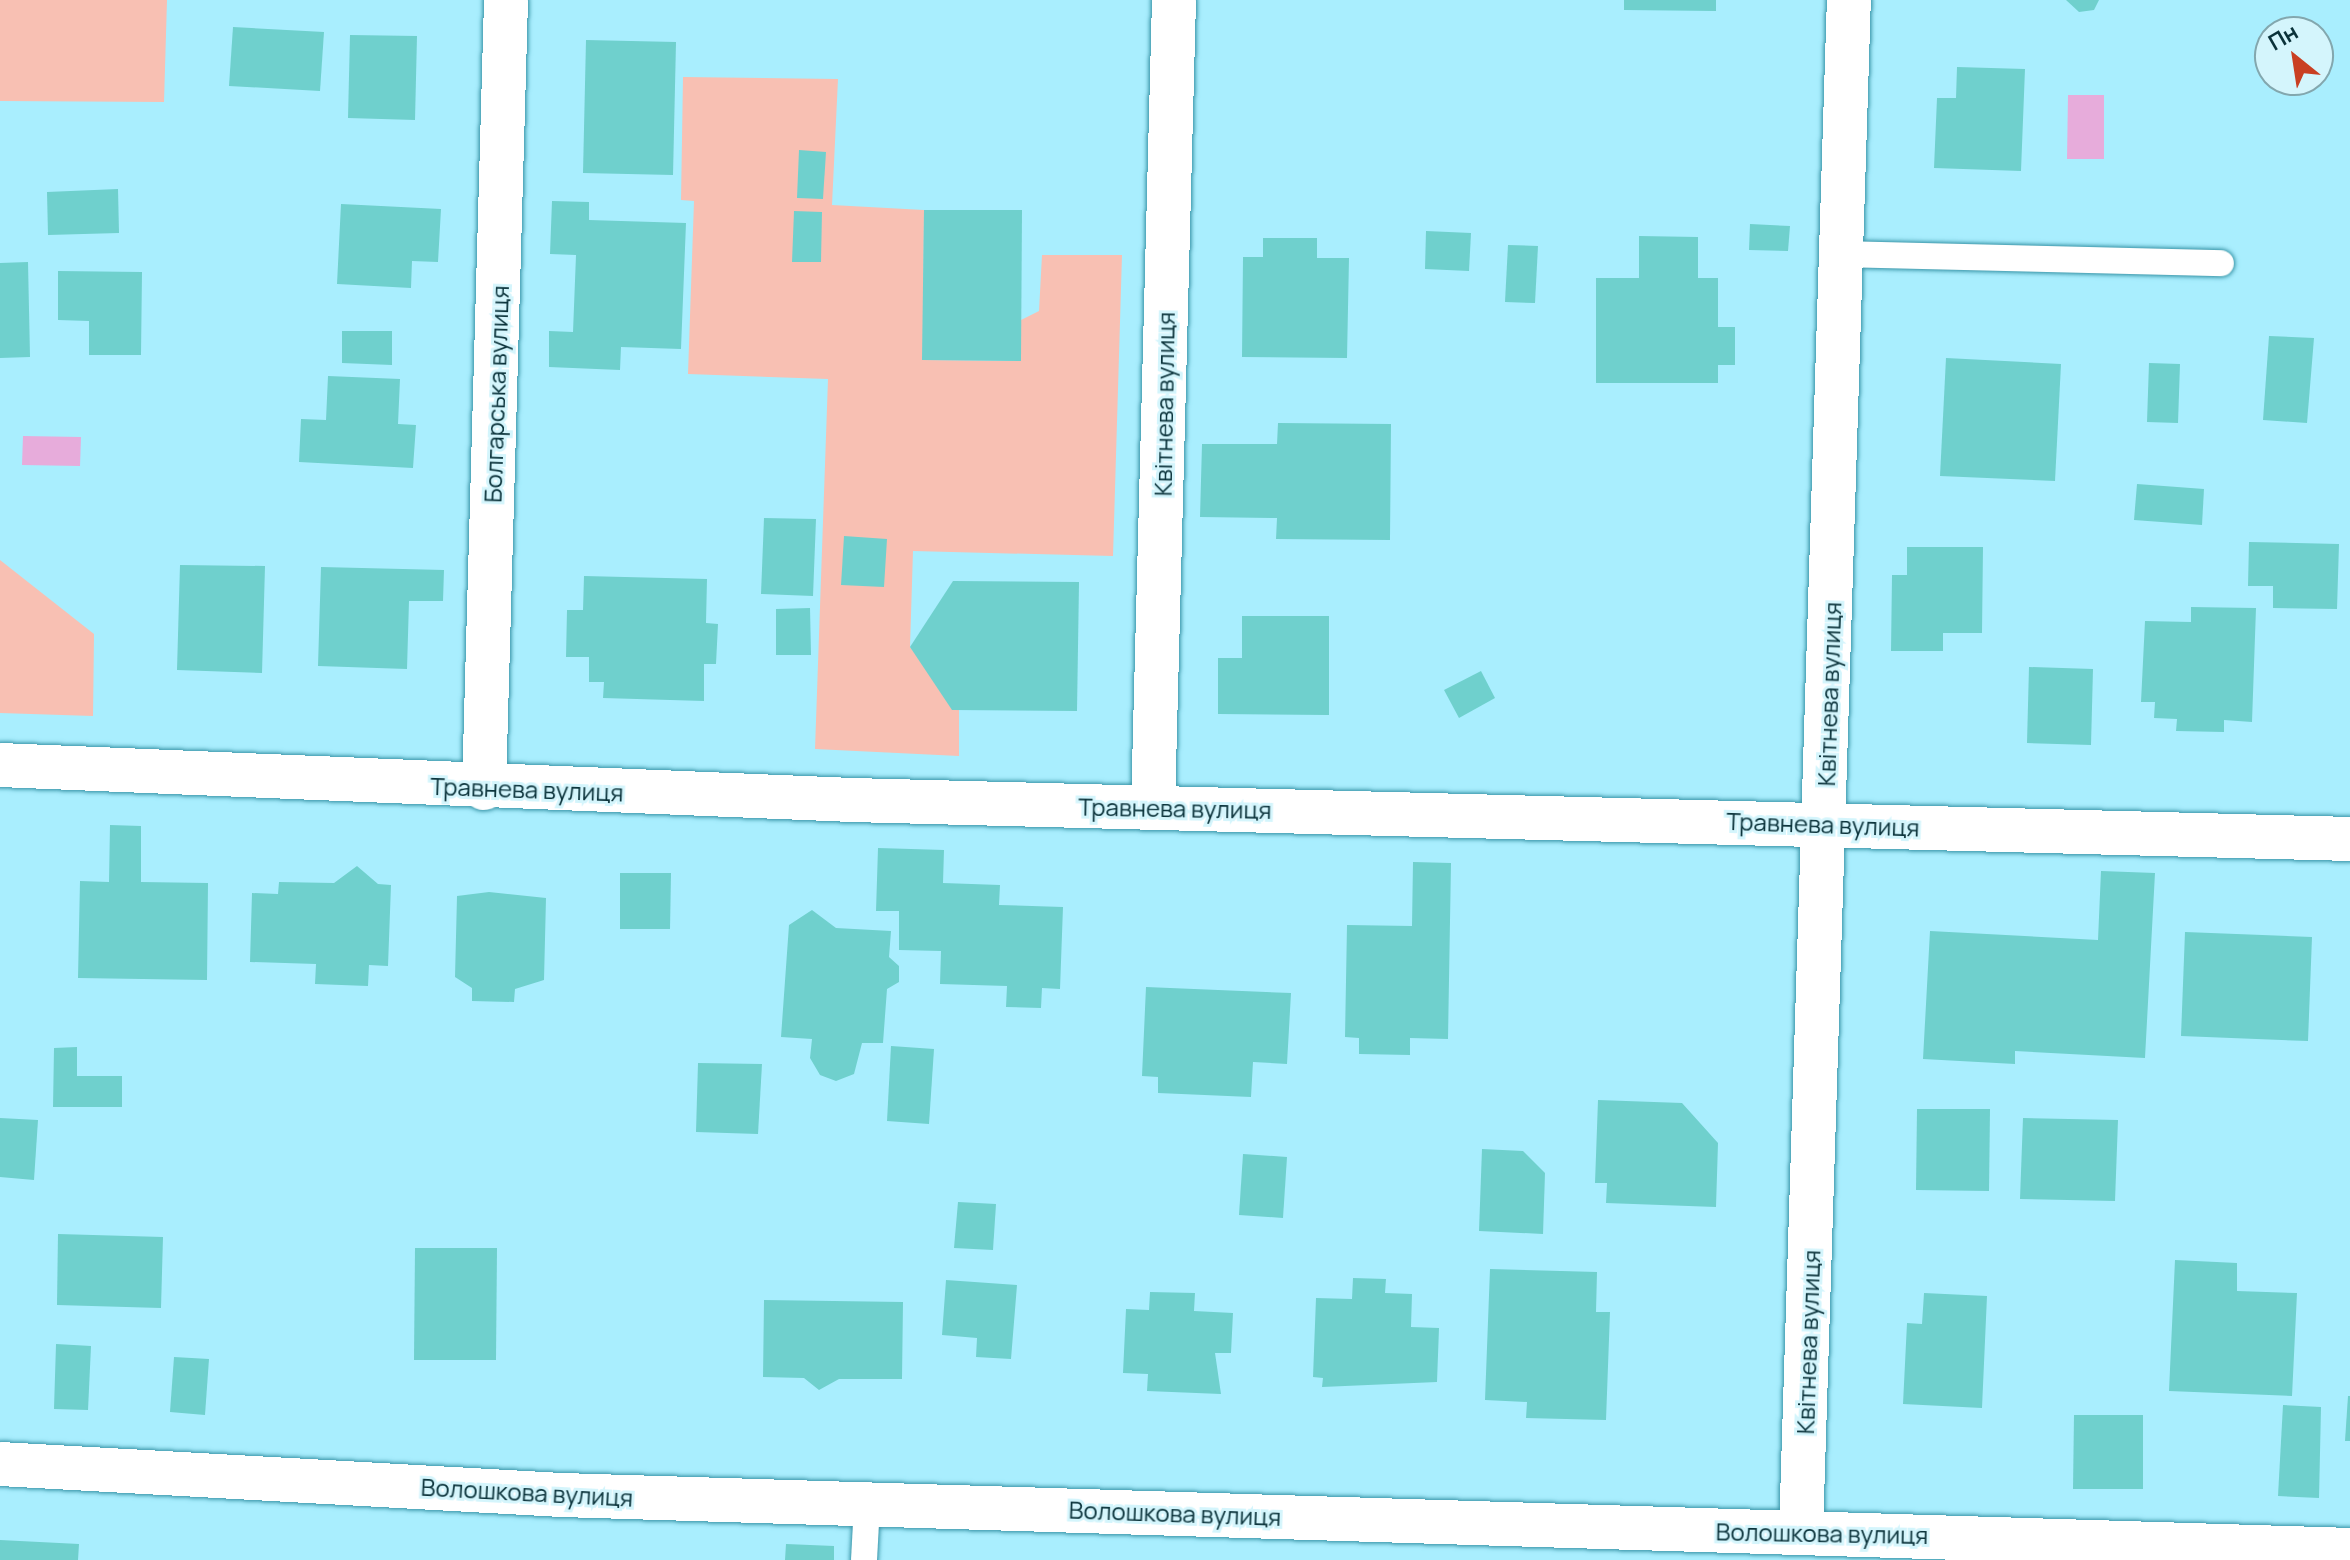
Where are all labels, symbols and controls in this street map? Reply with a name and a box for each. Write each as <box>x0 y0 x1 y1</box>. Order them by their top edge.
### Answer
north arrow <box>2254 16 2334 96</box>
text: Пн <box>2263 17 2303 57</box>
street label: Болгарська вулиця <box>478 285 514 503</box>
street label: Квітнева вулиця <box>1148 311 1180 497</box>
street label: Квітнева вулиця <box>1811 601 1847 787</box>
street label: Травнева вулиця <box>430 771 624 807</box>
street label: Травнева вулиця <box>1078 792 1272 824</box>
street label: Травнева вулиця <box>1726 806 1920 842</box>
street label: Квітнева вулиця <box>1790 1249 1826 1435</box>
street label: Волошкова вулиця <box>420 1472 634 1512</box>
street label: Волошкова вулиця <box>1068 1495 1282 1531</box>
street label: Волошкова вулиця <box>1715 1517 1929 1549</box>

